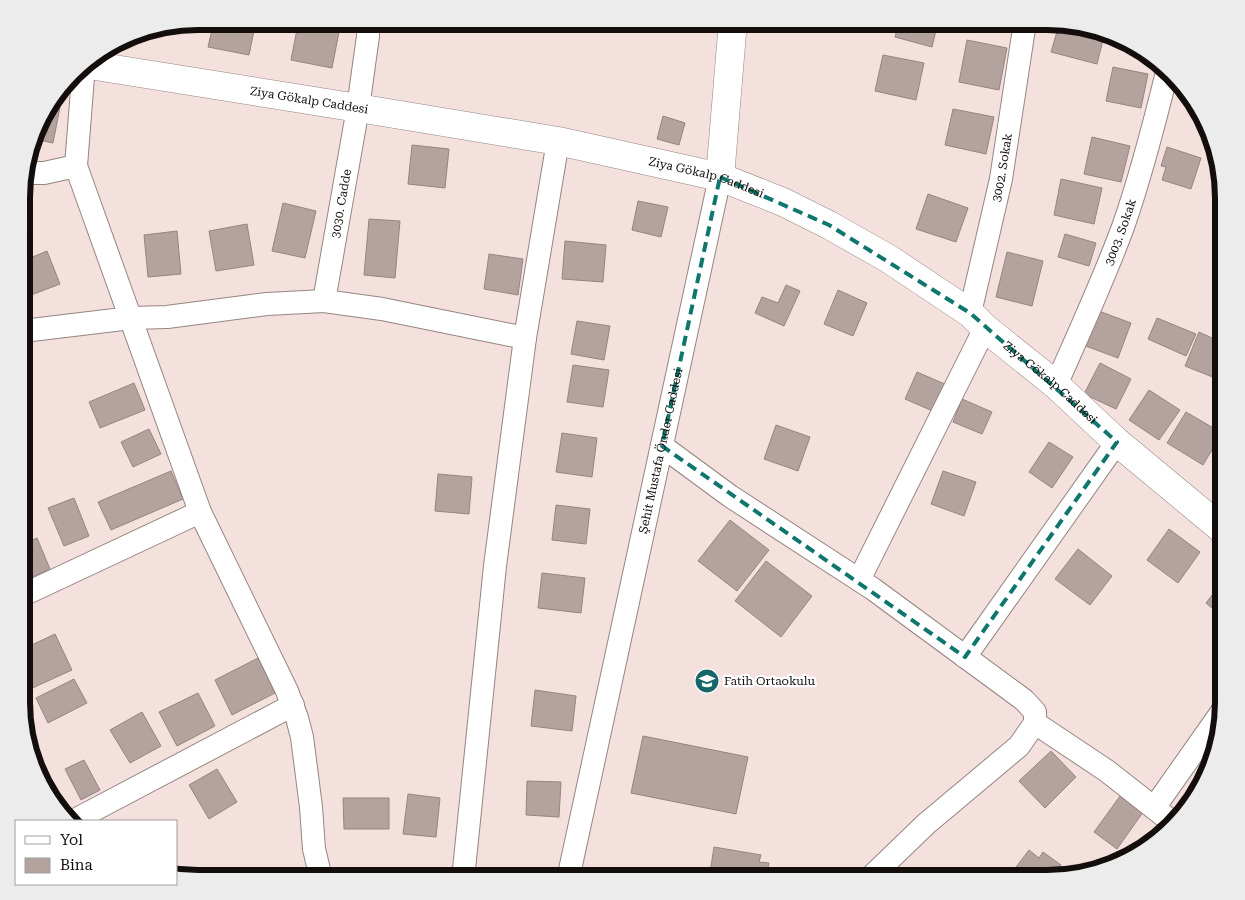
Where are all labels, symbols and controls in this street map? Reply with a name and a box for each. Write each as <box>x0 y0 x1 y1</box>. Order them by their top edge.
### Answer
street label: Ziya Gökalp Caddesi <box>249 84 369 117</box>
street label: 3002. Sokak <box>989 132 1015 203</box>
street label: Ziya Gökalp Caddesi <box>647 154 766 201</box>
street label: 3030. Cadde <box>328 167 354 239</box>
street label: 3003. Sokak <box>1102 197 1139 267</box>
street label: Ziya Gökalp Caddesi <box>1000 338 1100 427</box>
street label: Şehit Mustafa Önder Caddesi <box>636 367 685 535</box>
school or university icon: Fatih Ortaokulu <box>694 668 720 694</box>
place label: Fatih Ortaokulu <box>724 674 816 688</box>
legend <box>15 820 178 885</box>
text: Yol <box>60 831 83 849</box>
text: Bina <box>60 856 93 874</box>

